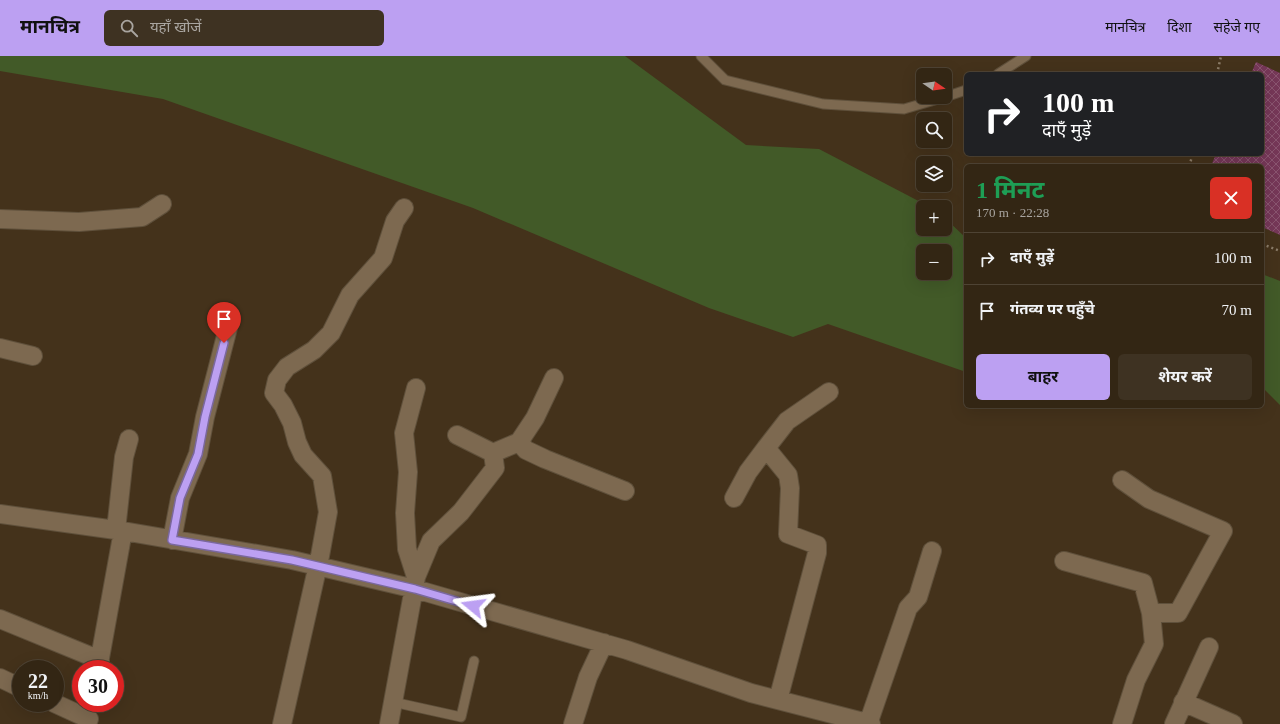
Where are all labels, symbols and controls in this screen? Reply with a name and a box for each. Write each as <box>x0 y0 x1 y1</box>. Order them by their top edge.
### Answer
search box <box>104 10 384 46</box>
text: मानचित्र <box>20 16 80 37</box>
icon: search <box>118 17 140 39</box>
text: यहाँ खोजें <box>150 19 201 35</box>
text: मानचित्र <box>1105 20 1145 35</box>
text: दिशा <box>1167 20 1192 35</box>
text: सहेजे गए <box>1214 20 1260 35</box>
north arrow <box>916 68 952 104</box>
map controls <box>916 68 952 280</box>
text: 100 m <box>1042 87 1114 118</box>
icon: right <box>976 88 1028 140</box>
button: search <box>916 112 952 148</box>
text: दाएँ मुड़ें <box>1042 120 1091 140</box>
button: layers <box>916 156 952 192</box>
text: 1 मिनट <box>976 177 1044 203</box>
button: close <box>1210 177 1252 219</box>
button: + <box>916 200 952 236</box>
text: 170 m · 22:28 <box>976 205 1049 220</box>
button: − <box>916 244 952 280</box>
icon: right <box>976 248 998 270</box>
text: दाएँ मुड़ें <box>1010 249 1054 265</box>
text: 100 m <box>1214 250 1252 266</box>
icon: arrive <box>976 300 998 322</box>
text: गंतव्य पर पहुँचे <box>1010 301 1095 317</box>
pin <box>207 302 241 343</box>
text: 70 m <box>1222 302 1252 318</box>
icon: arrive <box>213 308 235 330</box>
button: बाहर <box>976 354 1110 400</box>
button: शेयर करें <box>1118 354 1252 400</box>
position arrow <box>452 585 494 627</box>
speed limit sign: 30 <box>72 660 124 712</box>
text: 22 <box>28 670 48 692</box>
text: km/h <box>28 690 48 701</box>

